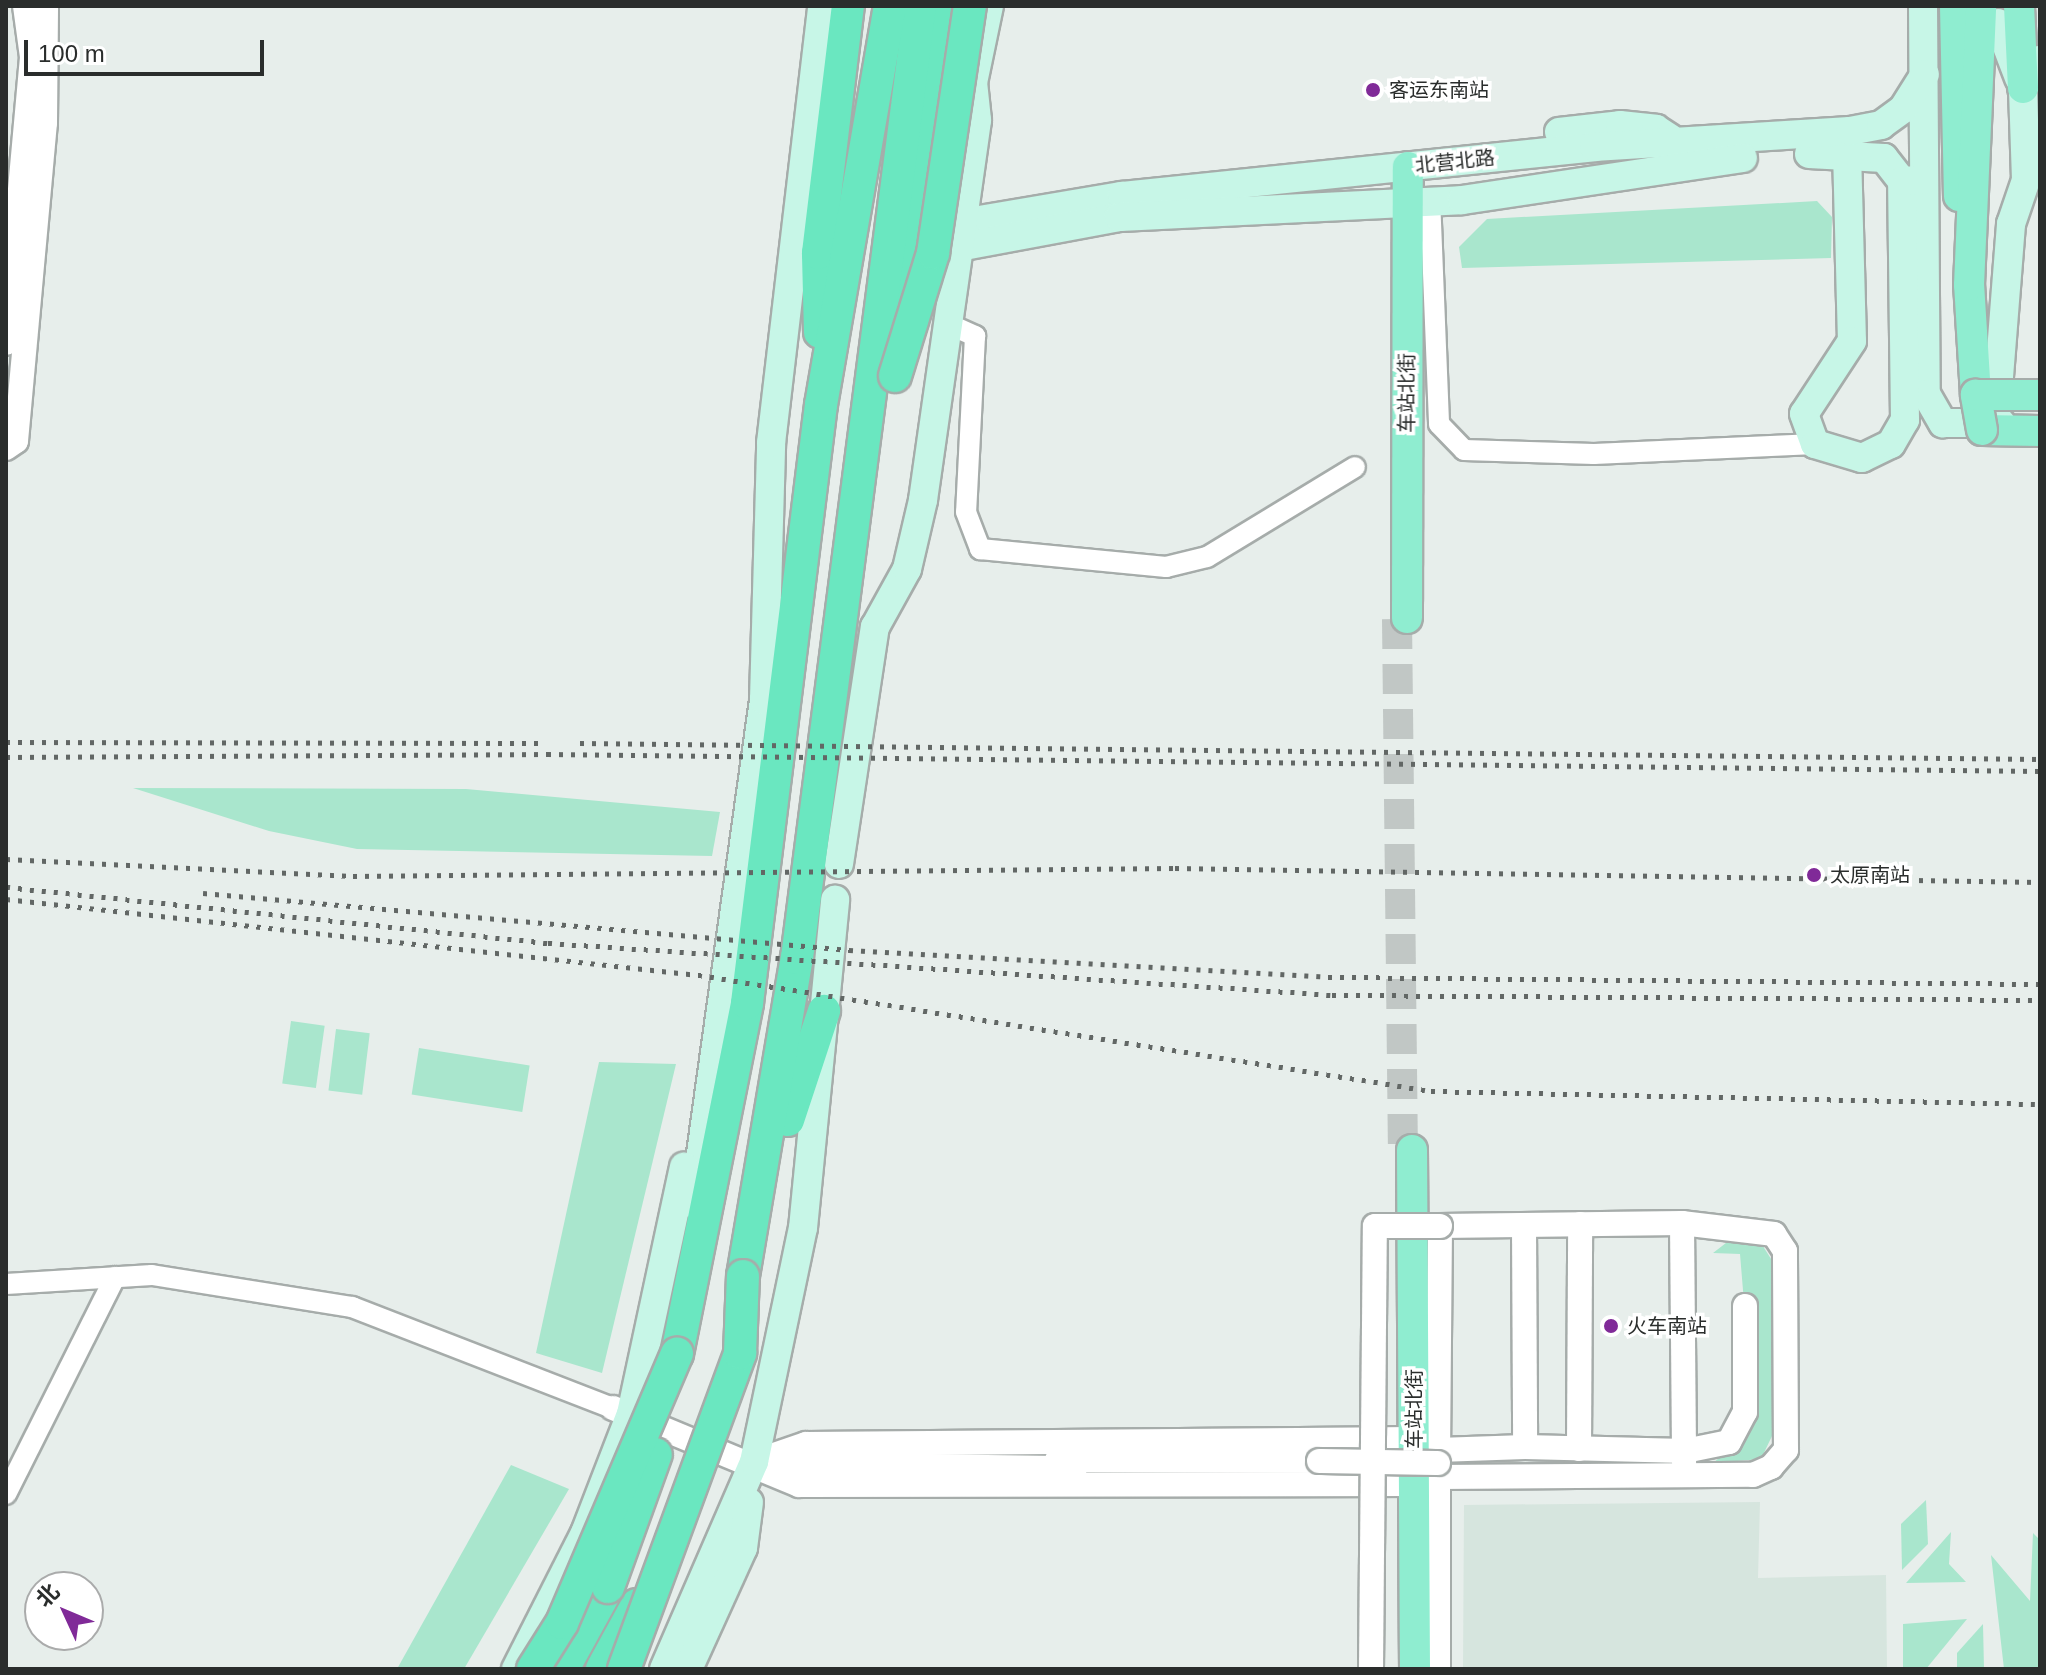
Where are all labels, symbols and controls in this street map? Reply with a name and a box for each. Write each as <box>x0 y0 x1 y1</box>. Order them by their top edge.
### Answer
scale bar <box>28 24 268 74</box>
text: 100 m <box>38 40 105 67</box>
place label: 客运东南站 <box>1389 78 1489 102</box>
marker: 客运东南站 <box>1364 81 1382 99</box>
street label: 北营北路 <box>1414 146 1496 178</box>
street label: 车站北街 <box>1395 353 1419 433</box>
place label: 太原南站 <box>1830 863 1910 887</box>
marker: 太原南站 <box>1805 866 1823 884</box>
place label: 火车南站 <box>1627 1314 1707 1338</box>
marker: 火车南站 <box>1602 1317 1620 1335</box>
street label: 车站北街 <box>1402 1369 1426 1449</box>
north arrow <box>24 1571 104 1651</box>
text: 北 <box>31 1579 64 1612</box>

